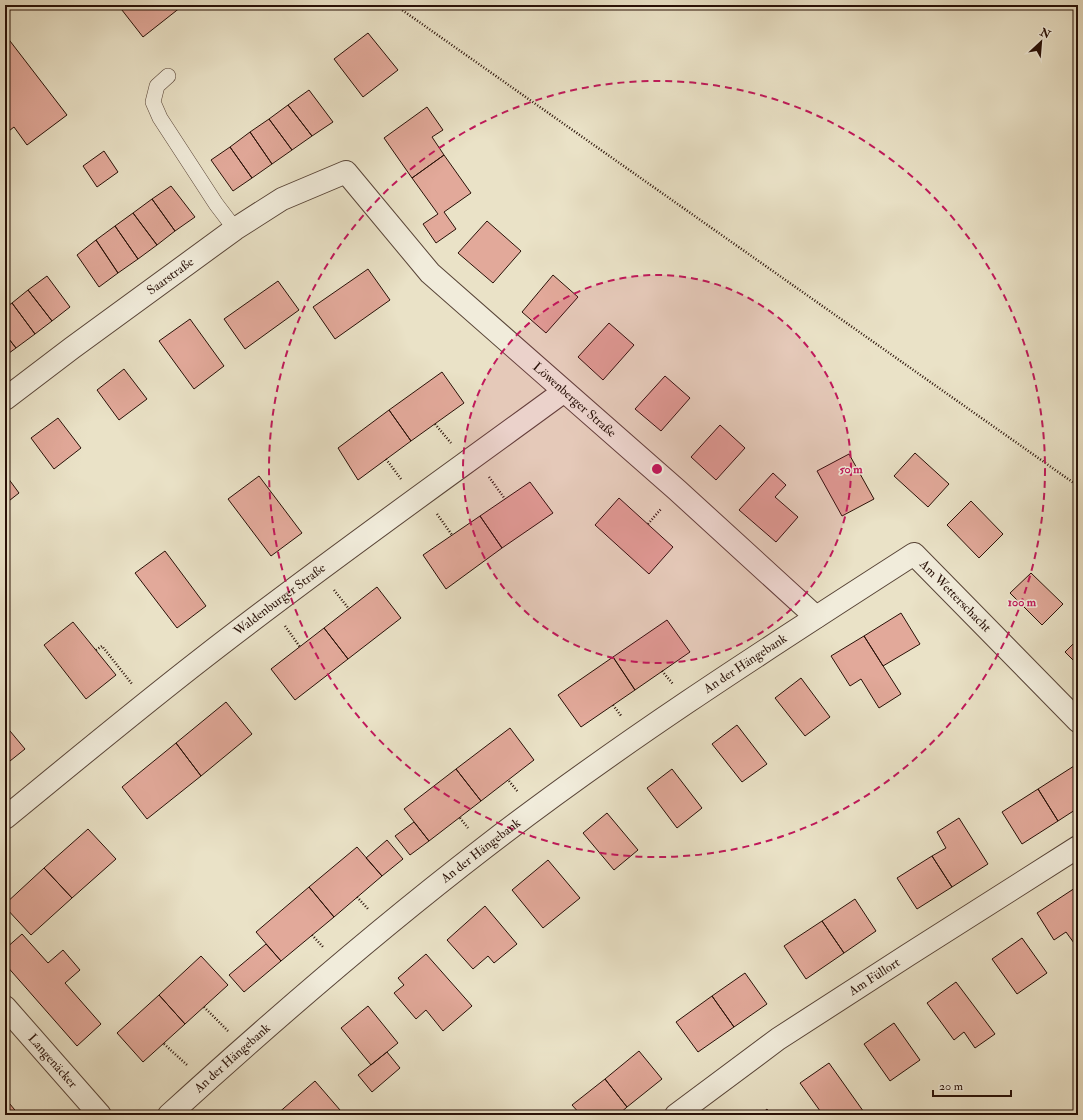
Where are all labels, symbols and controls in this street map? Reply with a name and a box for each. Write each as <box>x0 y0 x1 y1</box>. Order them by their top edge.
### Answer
north arrow <box>1021 22 1061 62</box>
text: N <box>1037 25 1053 42</box>
street label: Saarstraße <box>144 253 197 299</box>
street label: Löwenberger Straße <box>529 359 620 441</box>
centre of rings <box>650 462 664 476</box>
text: 50 m <box>839 462 863 477</box>
street label: Am Wetterschacht <box>915 556 994 636</box>
street label: Waldenburger Straße <box>230 560 329 640</box>
text: 100 m <box>1008 595 1037 610</box>
street label: An der Hängebank <box>700 630 791 697</box>
street label: An der Hängebank <box>437 814 525 887</box>
street label: Am Füllort <box>845 954 903 1000</box>
street label: An der Hängebank <box>190 1020 274 1097</box>
street label: Langenäcker <box>24 1031 81 1092</box>
scale bar <box>933 1072 1011 1098</box>
text: 20 m <box>939 1079 964 1094</box>

